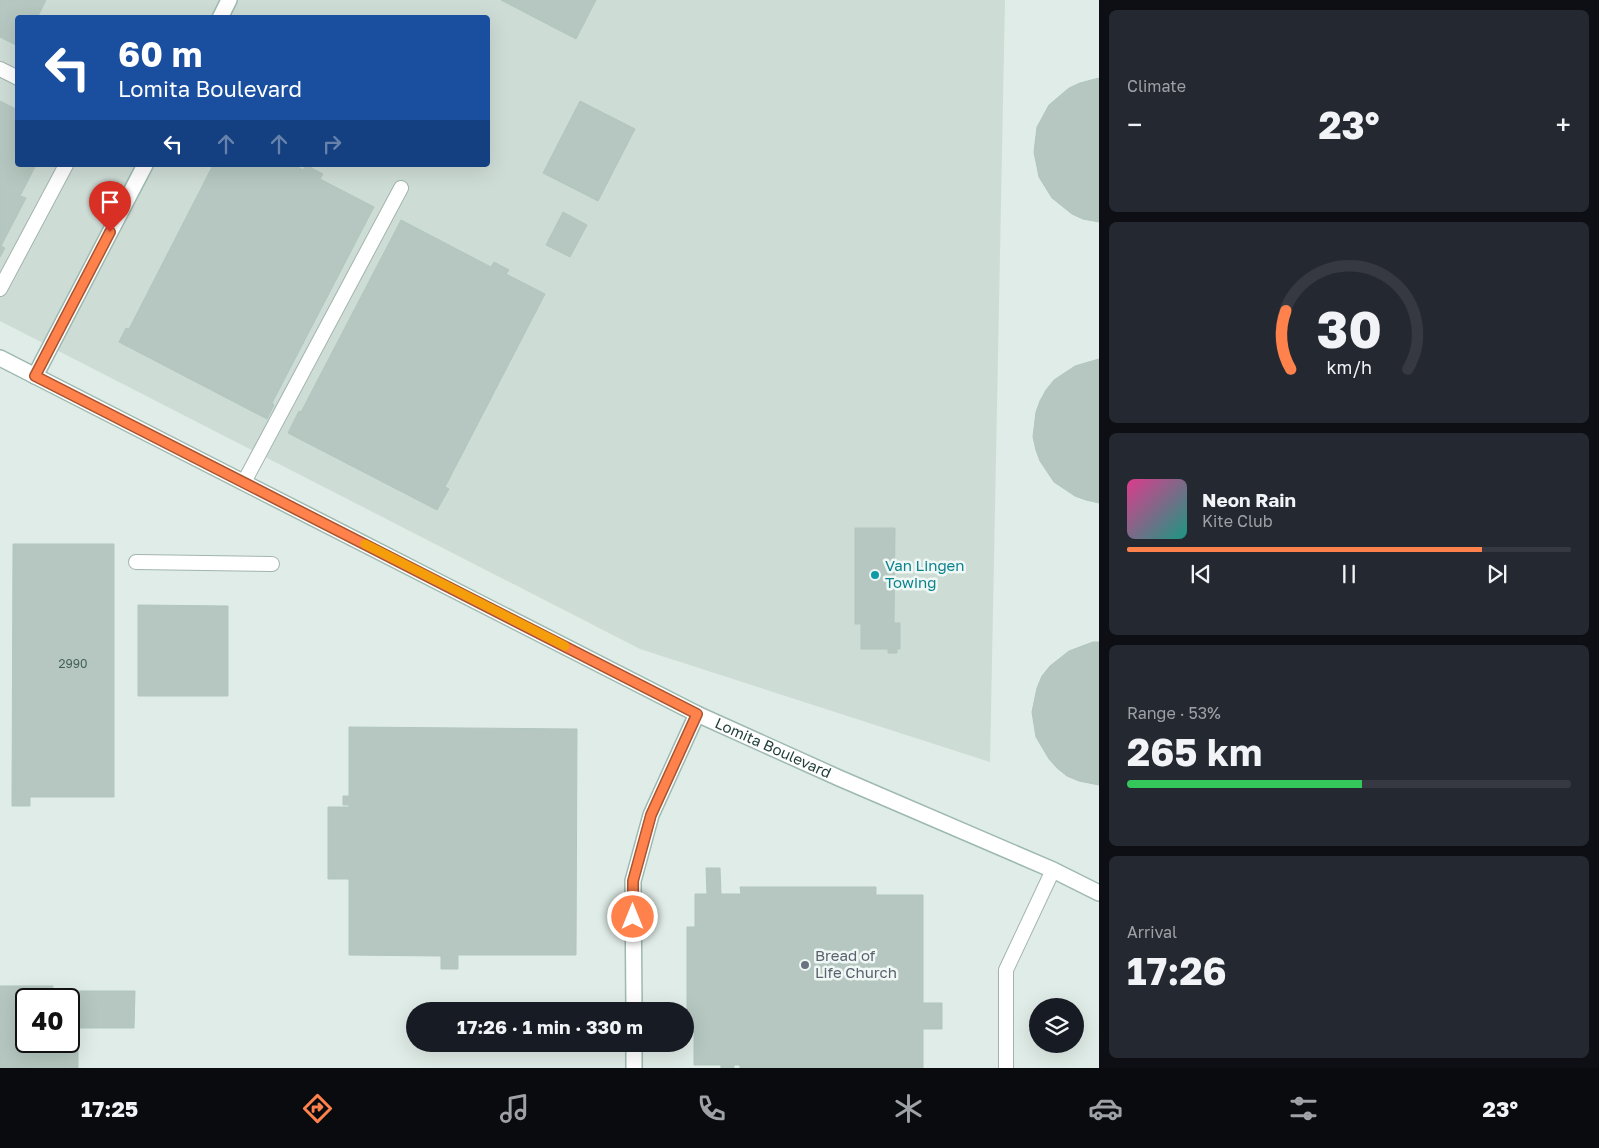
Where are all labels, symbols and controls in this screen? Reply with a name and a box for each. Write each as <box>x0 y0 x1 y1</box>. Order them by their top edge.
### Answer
text: 60 m <box>118 33 202 75</box>
icon: left <box>35 35 100 100</box>
text: Lomita Boulevard <box>118 75 302 102</box>
text: Climate <box>1127 76 1186 96</box>
text: 23° <box>1318 102 1380 147</box>
text: − <box>1127 108 1142 141</box>
text: + <box>1556 108 1571 141</box>
icon: left <box>159 130 187 158</box>
icon: ahead <box>212 130 240 158</box>
icon: ahead <box>265 130 293 158</box>
icon: right <box>318 130 346 158</box>
pin <box>89 181 131 232</box>
icon: arrive <box>96 188 124 216</box>
text: 30 <box>1316 297 1382 359</box>
text: km/h <box>1326 356 1372 378</box>
text: Neon Rain <box>1202 488 1296 511</box>
text: Kite Club <box>1202 511 1273 531</box>
place label: Van Lingen Towing <box>885 556 965 591</box>
icon: previous <box>1187 560 1215 588</box>
icon: pause <box>1335 560 1363 588</box>
icon: next <box>1483 560 1511 588</box>
marker: Van Lingen Towing <box>869 569 881 581</box>
house number: 2990 <box>59 656 87 671</box>
text: Range · 53% <box>1127 703 1221 723</box>
street label: Lomita Boulevard <box>712 713 834 781</box>
text: 265 km <box>1127 729 1262 774</box>
position arrow <box>606 890 658 942</box>
text: Arrival <box>1127 922 1177 942</box>
place label: Bread of Life Church <box>815 946 897 981</box>
text: 17:26 <box>1127 948 1227 993</box>
marker: Bread of Life Church <box>799 959 811 971</box>
speed limit sign: 40 <box>15 988 80 1053</box>
map controls <box>1029 998 1084 1053</box>
button: layers <box>1029 998 1084 1053</box>
text: 17:26 · 1 min · 330 m <box>457 1015 643 1038</box>
icon: directions <box>300 1091 335 1126</box>
icon: music <box>497 1091 532 1126</box>
icon: phone <box>694 1091 729 1126</box>
icon: climate <box>891 1091 926 1126</box>
icon: car <box>1088 1091 1123 1126</box>
icon: filters <box>1286 1091 1321 1126</box>
text: 17:25 <box>81 1095 138 1122</box>
text: 23° <box>1483 1095 1518 1122</box>

